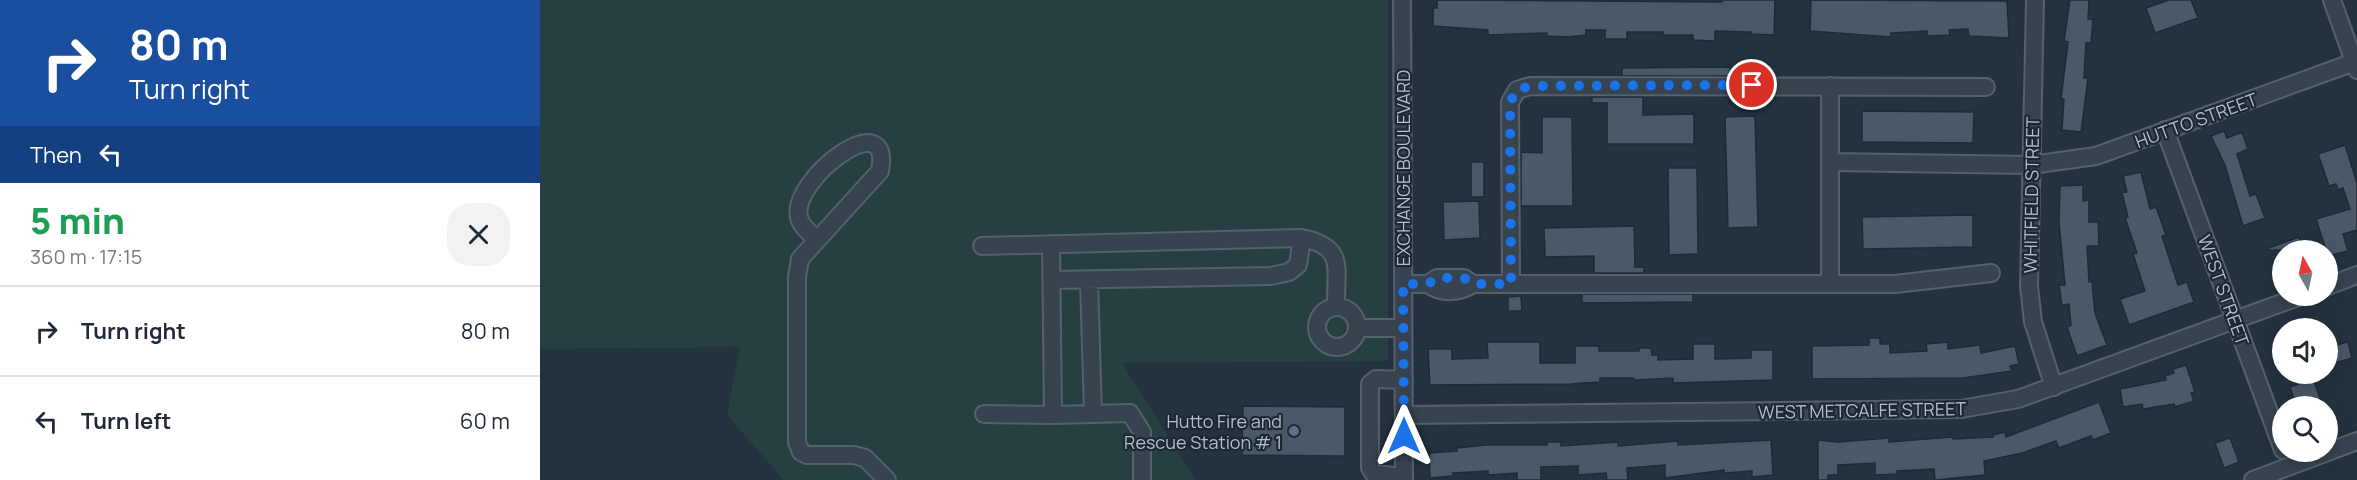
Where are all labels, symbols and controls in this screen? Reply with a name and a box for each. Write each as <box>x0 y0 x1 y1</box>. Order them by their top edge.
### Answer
text: 80 m <box>129 15 229 73</box>
icon: right <box>30 24 108 102</box>
pin <box>1726 59 1777 110</box>
icon: arrive <box>1735 68 1768 101</box>
text: Turn right <box>129 70 250 107</box>
street label: EXCHANGE BOULEVARD <box>1391 70 1415 266</box>
street label: HUTTO STREET <box>2131 87 2261 153</box>
street label: WHITFIELD STREET <box>2018 116 2044 274</box>
icon: left <box>94 138 127 171</box>
text: Then <box>30 140 82 170</box>
text: 5 min <box>30 196 125 245</box>
button: close <box>447 203 510 266</box>
street label: WEST STREET <box>2193 231 2255 349</box>
north arrow <box>2272 240 2338 306</box>
map controls <box>2272 240 2338 462</box>
text: 360 m · 17:15 <box>30 243 142 270</box>
icon: right <box>30 315 63 348</box>
text: Turn right <box>81 316 186 346</box>
text: 80 m <box>461 316 510 346</box>
button: sound <box>2272 318 2338 384</box>
street label: WEST METCALFE STREET <box>1758 396 1967 424</box>
button: search <box>2272 396 2338 462</box>
position arrow <box>1372 404 1436 468</box>
icon: left <box>30 405 63 438</box>
text: Turn left <box>81 406 171 436</box>
text: 60 m <box>460 406 510 436</box>
place label: Hutto Fire and Rescue Station # 1 <box>1124 409 1282 454</box>
marker: Hutto Fire and Rescue Station # 1 <box>1287 424 1301 438</box>

